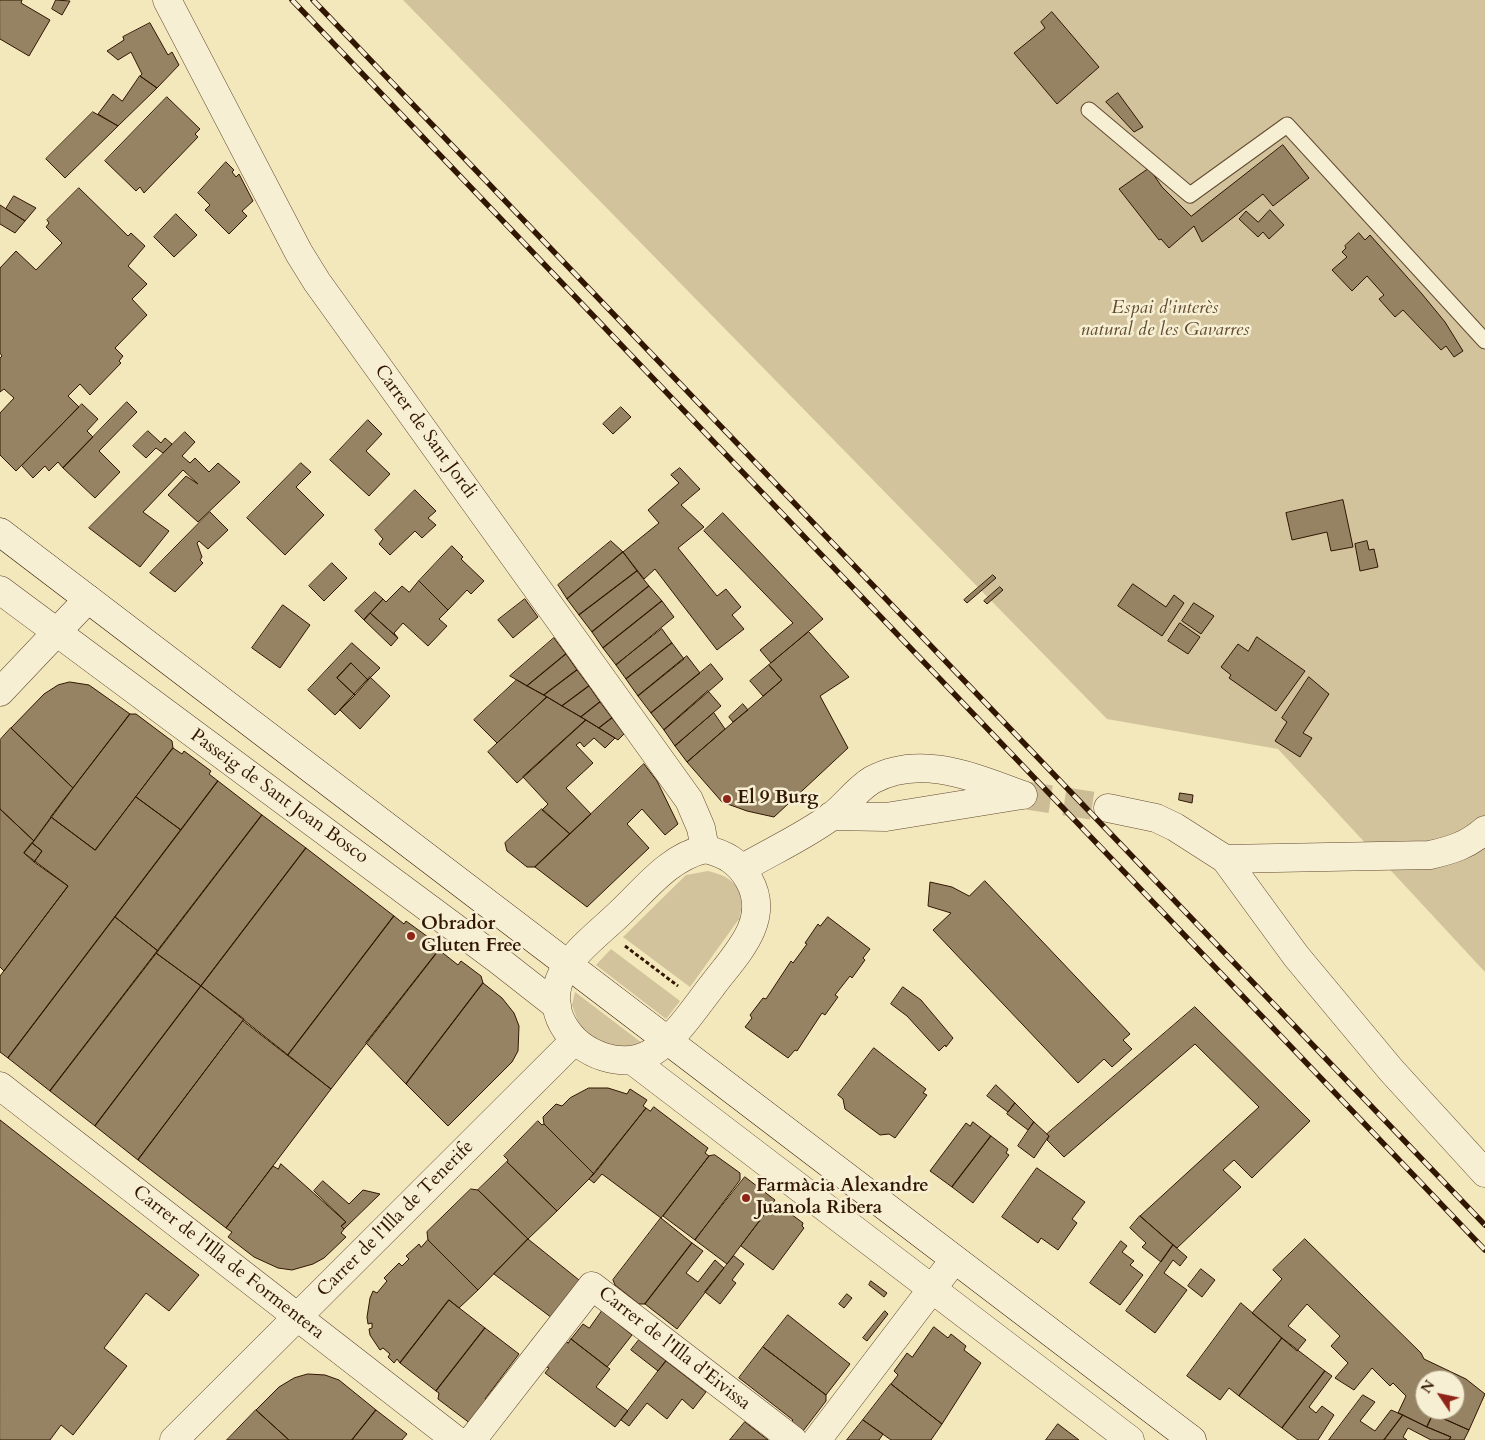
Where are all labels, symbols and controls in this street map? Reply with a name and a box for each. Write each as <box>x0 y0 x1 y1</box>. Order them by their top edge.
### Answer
park label: Espai d'interès natural de les Gavarres <box>1080 298 1250 342</box>
street label: Carrer de Sant Jordi <box>369 361 481 503</box>
street label: Passeig de Sant Joan Bosco <box>185 725 373 869</box>
place label: El 9 Burg <box>737 788 818 810</box>
marker: El 9 Burg <box>721 793 733 805</box>
place label: Obrador Gluten Free <box>421 914 522 958</box>
marker: Obrador Gluten Free <box>405 930 417 942</box>
street label: Carrer de l'Illa de Tenerife <box>313 1136 479 1302</box>
place label: Farmàcia Alexandre Juanola Ribera <box>756 1176 929 1220</box>
street label: Carrer de l'Illa de Formentera <box>128 1181 328 1345</box>
marker: Farmàcia Alexandre Juanola Ribera <box>740 1192 752 1204</box>
street label: Carrer de l'Illa d'Eivissa <box>593 1282 755 1416</box>
north arrow <box>1415 1370 1465 1420</box>
text: N <box>1417 1377 1439 1397</box>

